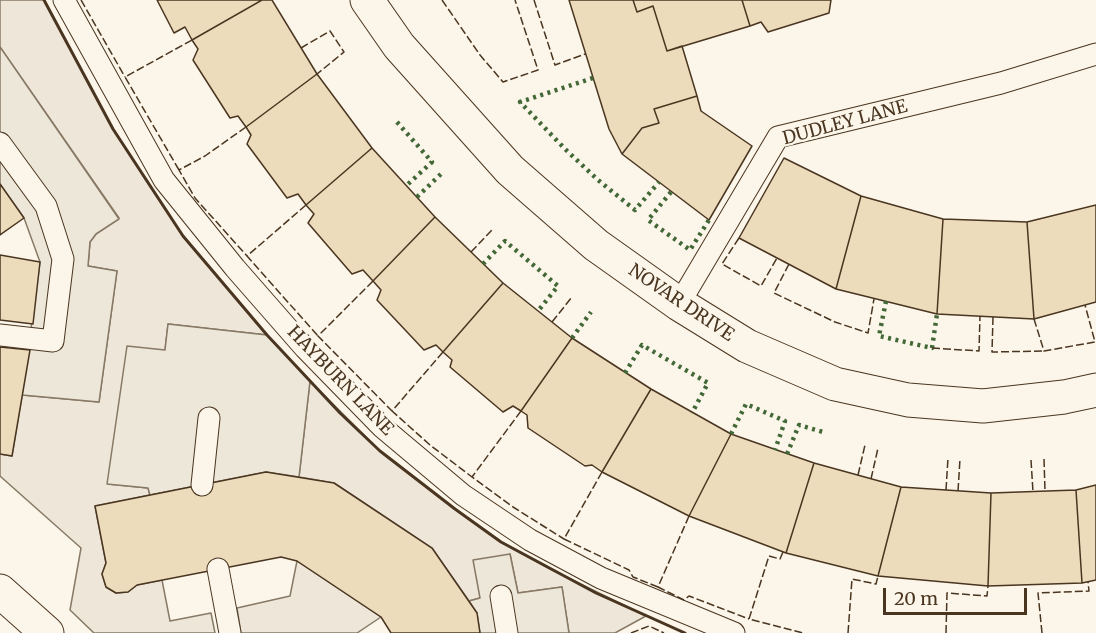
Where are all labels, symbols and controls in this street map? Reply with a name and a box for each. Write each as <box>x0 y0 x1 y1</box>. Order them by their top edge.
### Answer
street label: DUDLEY LANE <box>780 96 910 150</box>
street label: NOVAR DRIVE <box>624 260 738 346</box>
street label: HAYBURN LANE <box>282 322 398 440</box>
scale bar <box>886 576 1030 614</box>
text: 20 m <box>894 587 938 610</box>

